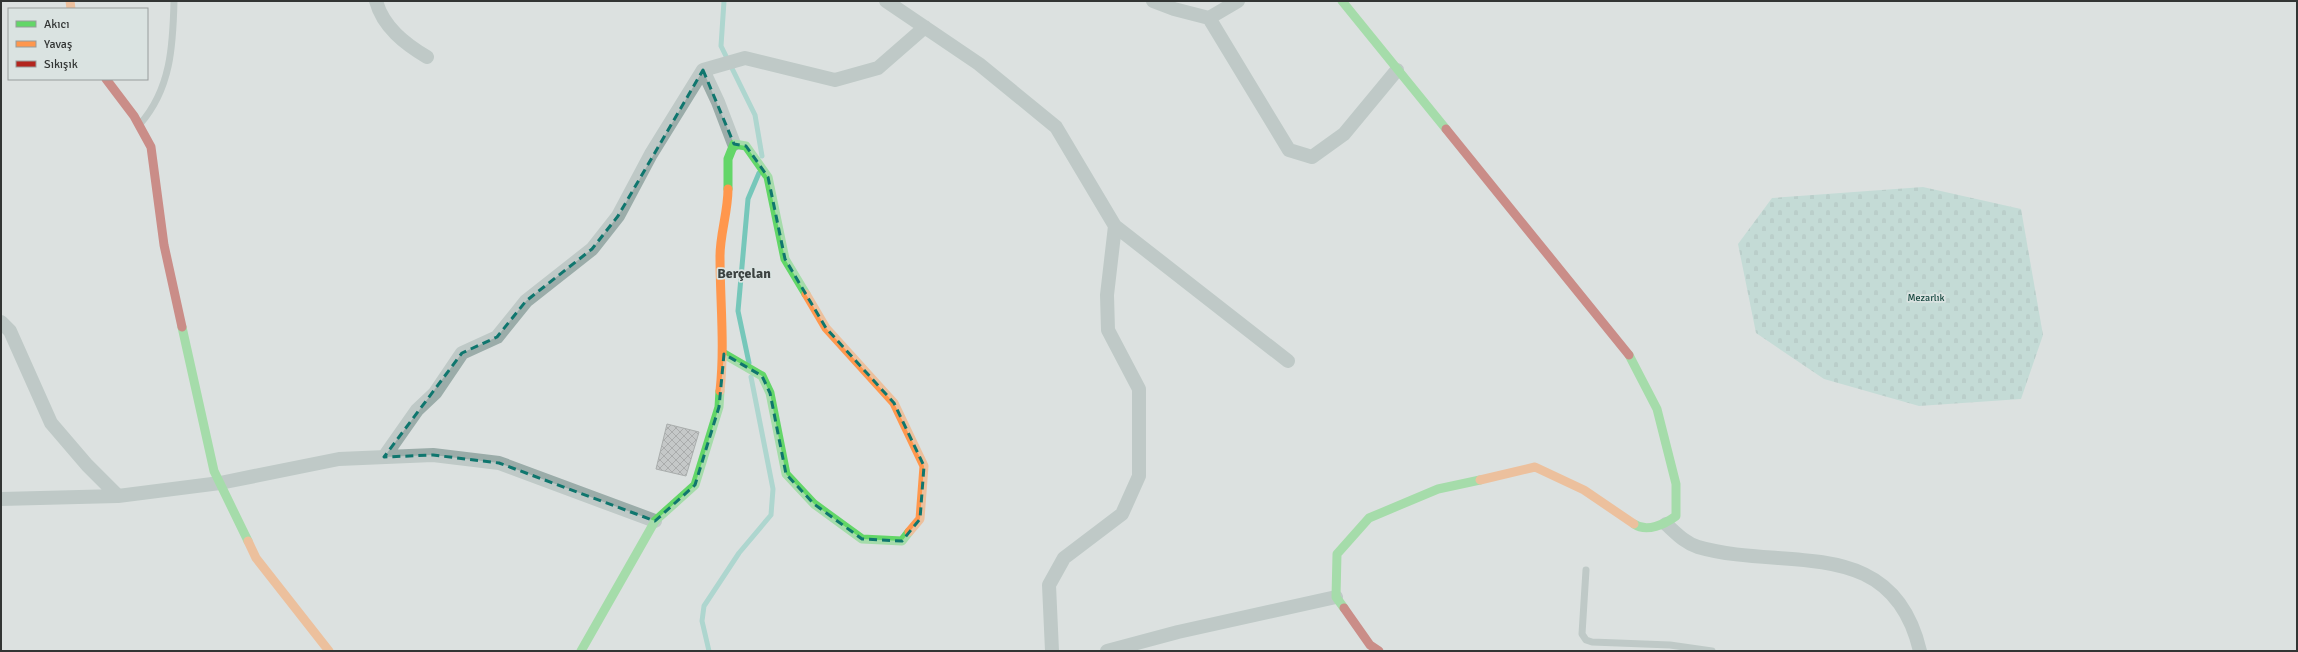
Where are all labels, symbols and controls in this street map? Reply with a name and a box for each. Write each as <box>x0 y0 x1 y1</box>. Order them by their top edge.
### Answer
legend <box>8 8 148 80</box>
text: Akıcı <box>44 17 70 32</box>
text: Yavaş <box>44 37 72 52</box>
text: Sıkışık <box>44 57 78 72</box>
district label: Berçelan <box>717 265 771 282</box>
park label: Mezarlık <box>1908 292 1944 304</box>

